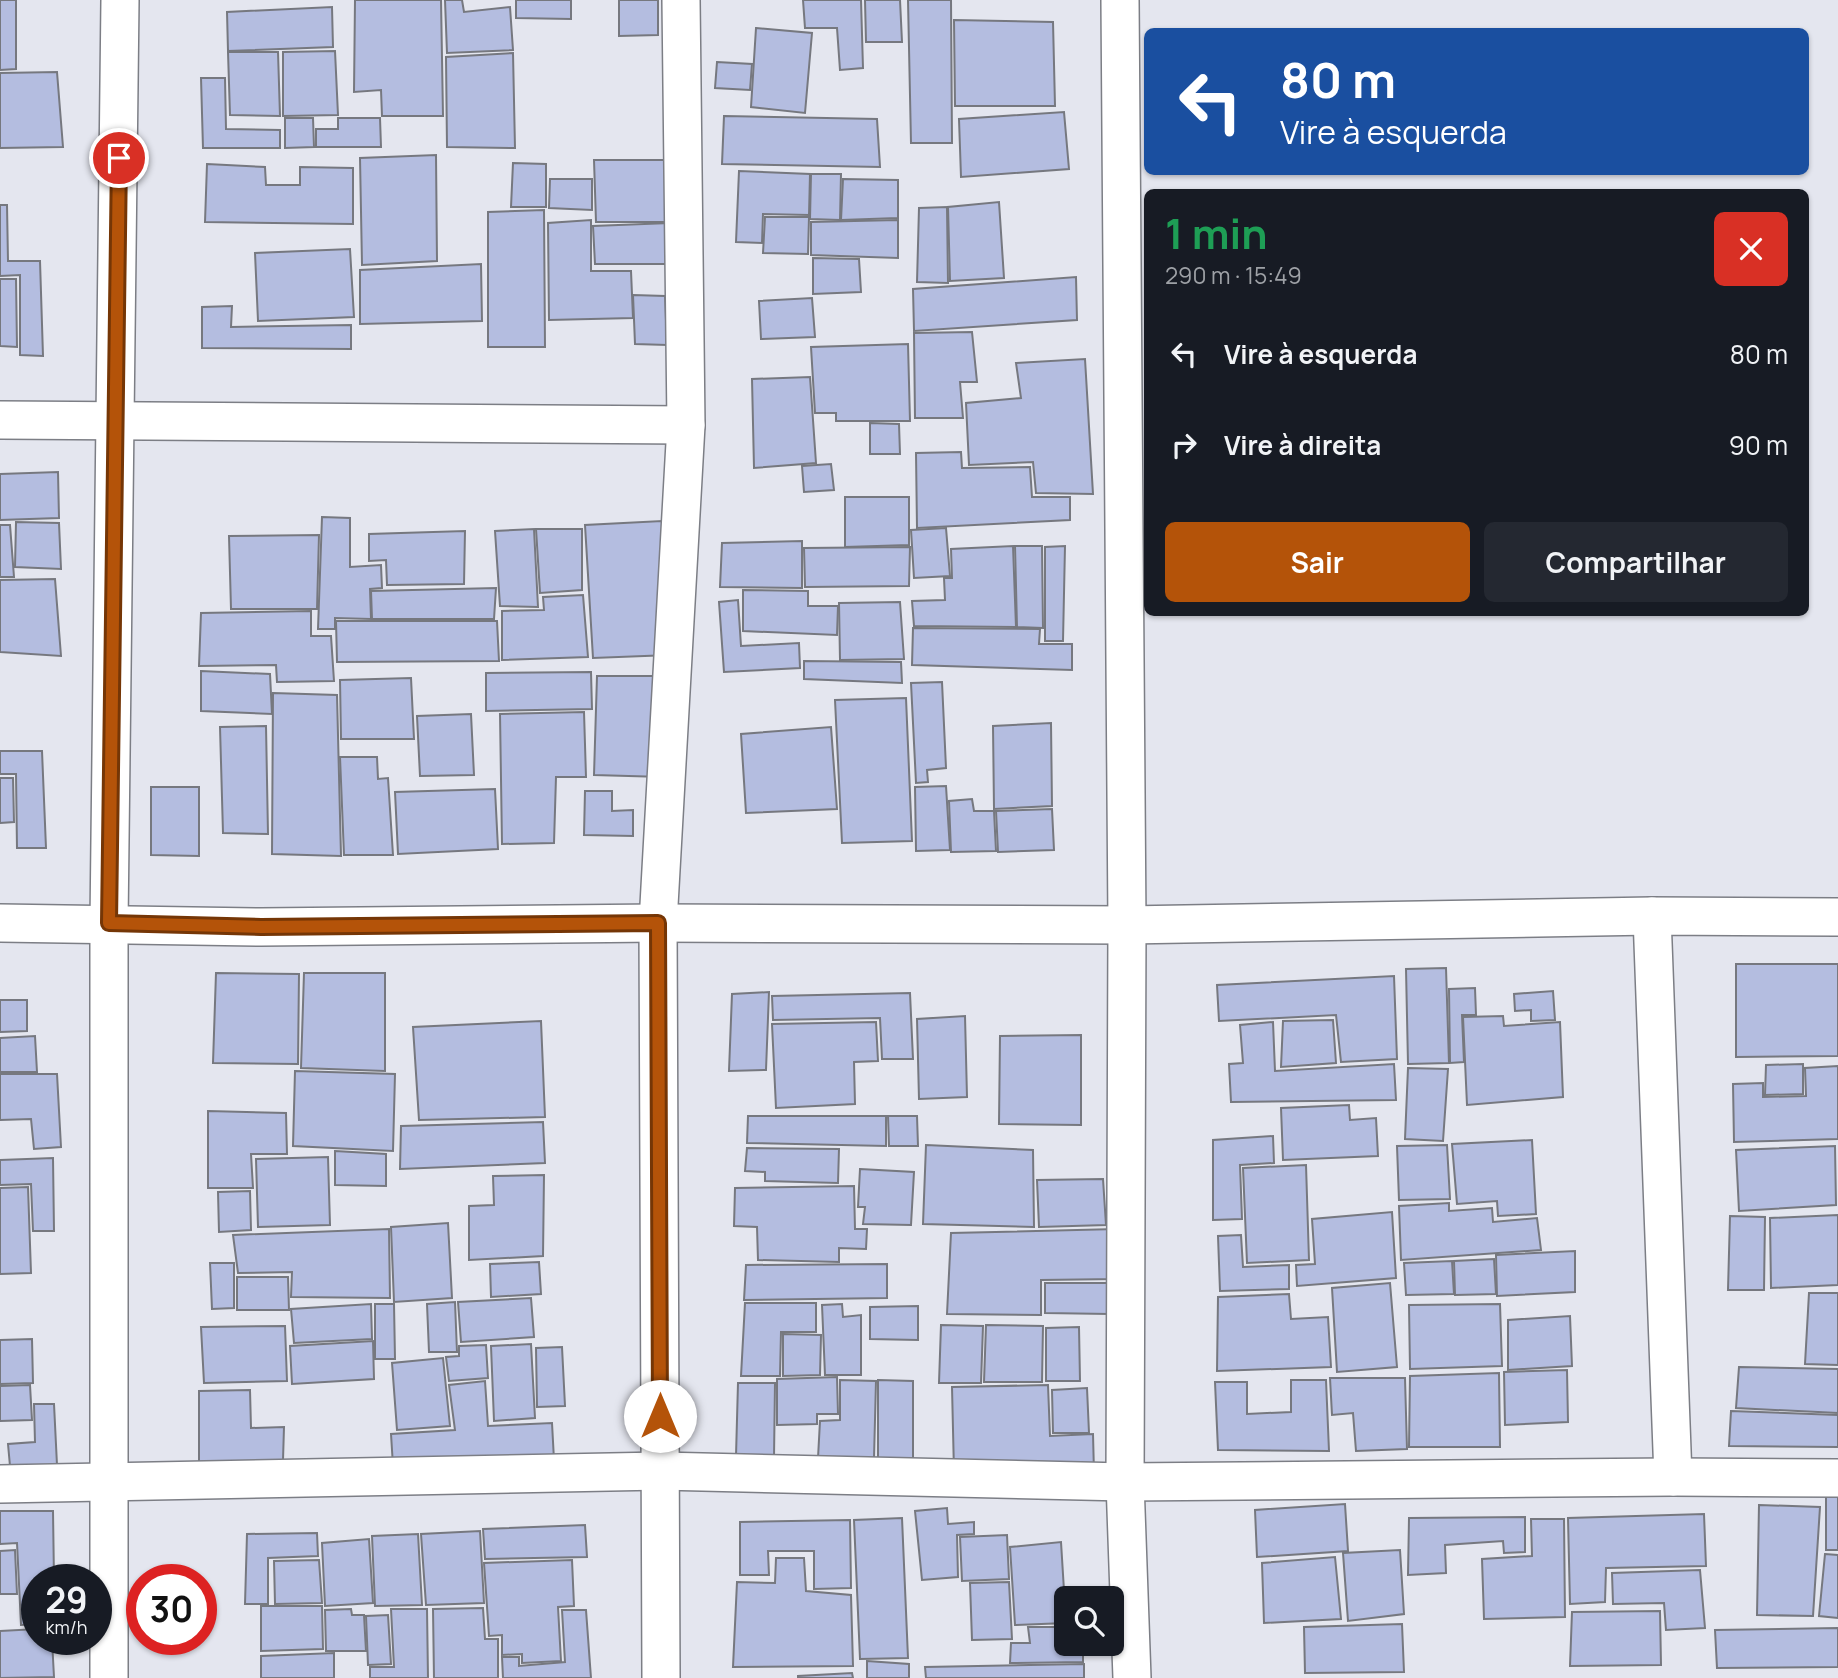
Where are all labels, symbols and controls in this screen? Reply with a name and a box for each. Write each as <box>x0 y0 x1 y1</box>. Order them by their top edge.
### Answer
text: 80 m <box>1280 46 1396 113</box>
icon: left <box>1165 56 1256 147</box>
text: Vire à esquerda <box>1280 110 1507 154</box>
pin <box>89 128 149 188</box>
icon: arrive <box>100 139 138 177</box>
text: 1 min <box>1165 204 1268 262</box>
button: close <box>1714 212 1788 286</box>
text: 290 m · 15:49 <box>1165 259 1302 291</box>
icon: left <box>1165 335 1203 373</box>
text: Vire à esquerda <box>1224 336 1417 372</box>
text: 80 m <box>1730 336 1788 372</box>
icon: right <box>1165 426 1203 464</box>
text: Vire à direita <box>1224 427 1381 463</box>
text: 90 m <box>1729 427 1788 463</box>
button: Sair <box>1165 522 1470 602</box>
button: Compartilhar <box>1484 522 1788 602</box>
position arrow <box>623 1379 697 1453</box>
speed limit sign: 30 <box>126 1564 217 1655</box>
text: 29 <box>45 1576 88 1624</box>
map controls <box>1054 1586 1124 1656</box>
button: search <box>1054 1586 1124 1656</box>
text: km/h <box>46 1615 87 1639</box>

